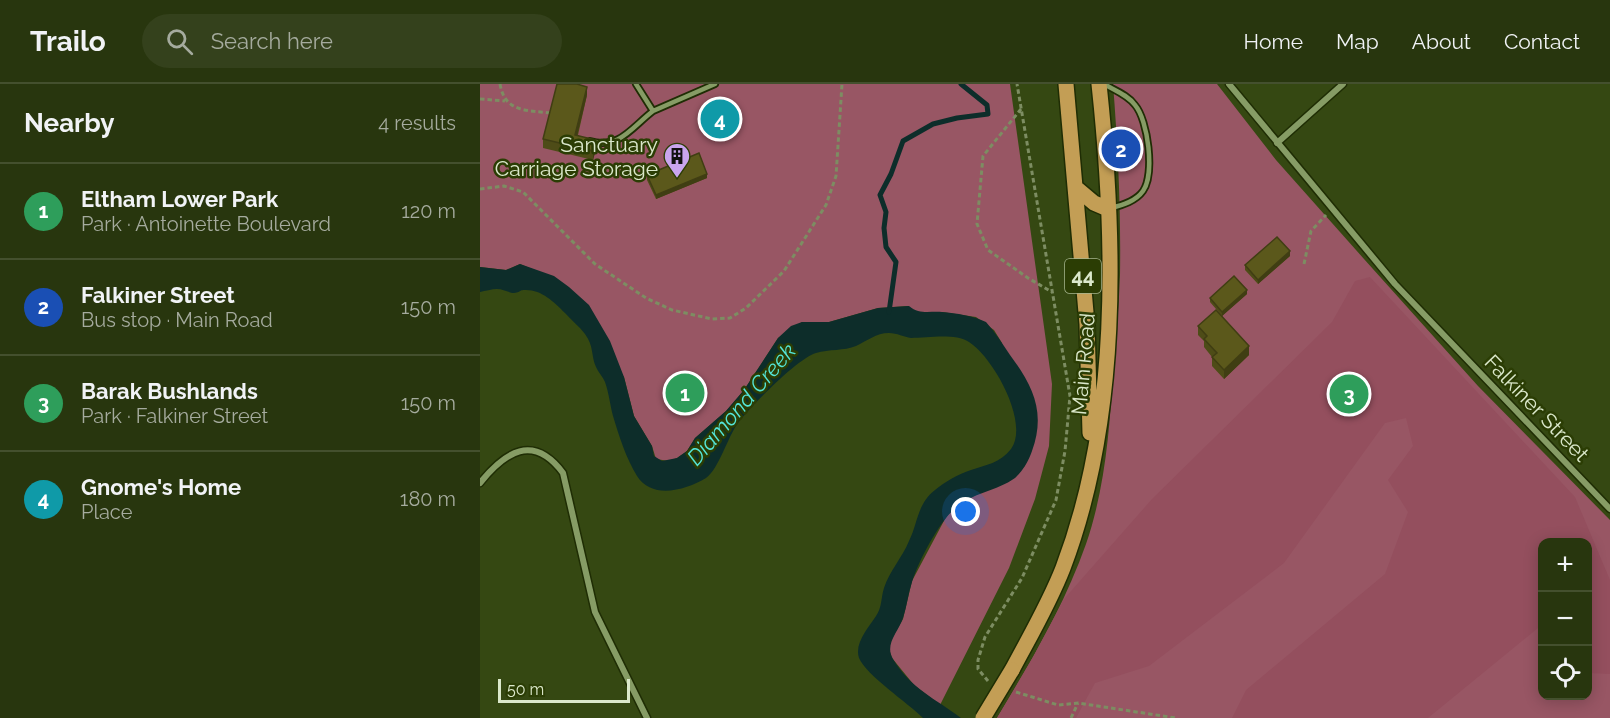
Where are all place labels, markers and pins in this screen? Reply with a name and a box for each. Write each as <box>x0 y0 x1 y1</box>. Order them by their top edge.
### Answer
pin: 4 <box>700 96 740 141</box>
pin: 2 <box>1102 126 1140 172</box>
place label: Sanctuary Carriage Storage <box>495 132 658 181</box>
building icon: Sanctuary Carriage Storage <box>662 141 692 179</box>
pin: 1 <box>666 370 704 416</box>
pin: 3 <box>1330 372 1368 416</box>

